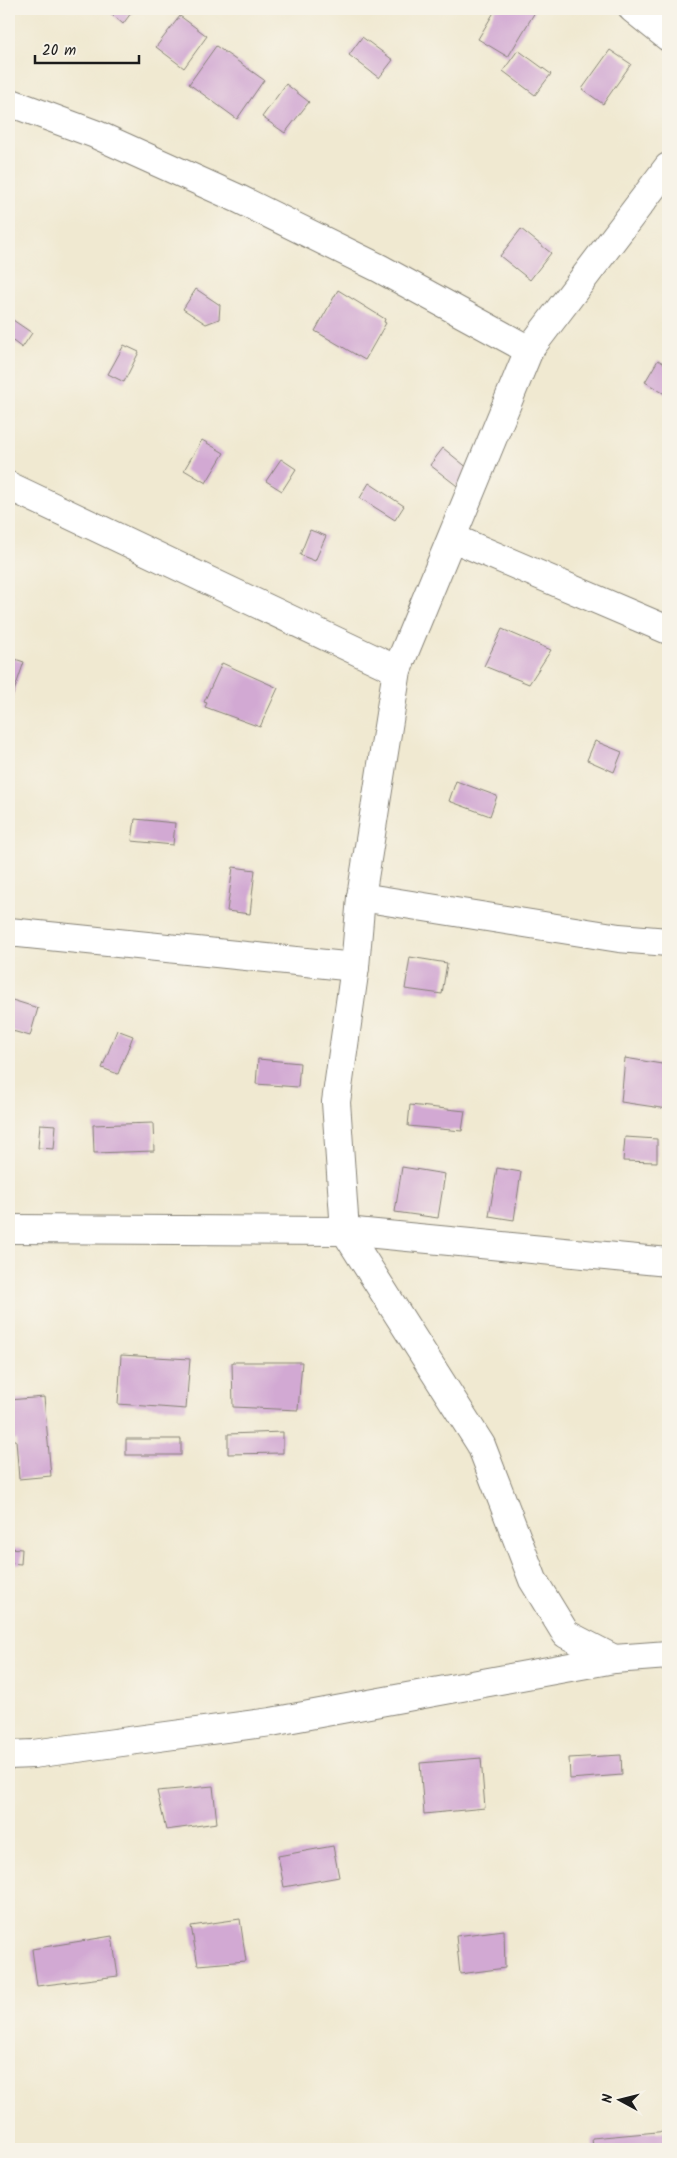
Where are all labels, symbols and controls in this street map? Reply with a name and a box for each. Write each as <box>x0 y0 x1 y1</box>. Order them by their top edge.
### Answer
scale bar <box>35 32 139 64</box>
text: 20 m <box>42 39 76 63</box>
north arrow <box>594 2076 644 2126</box>
text: N <box>597 2093 620 2104</box>

